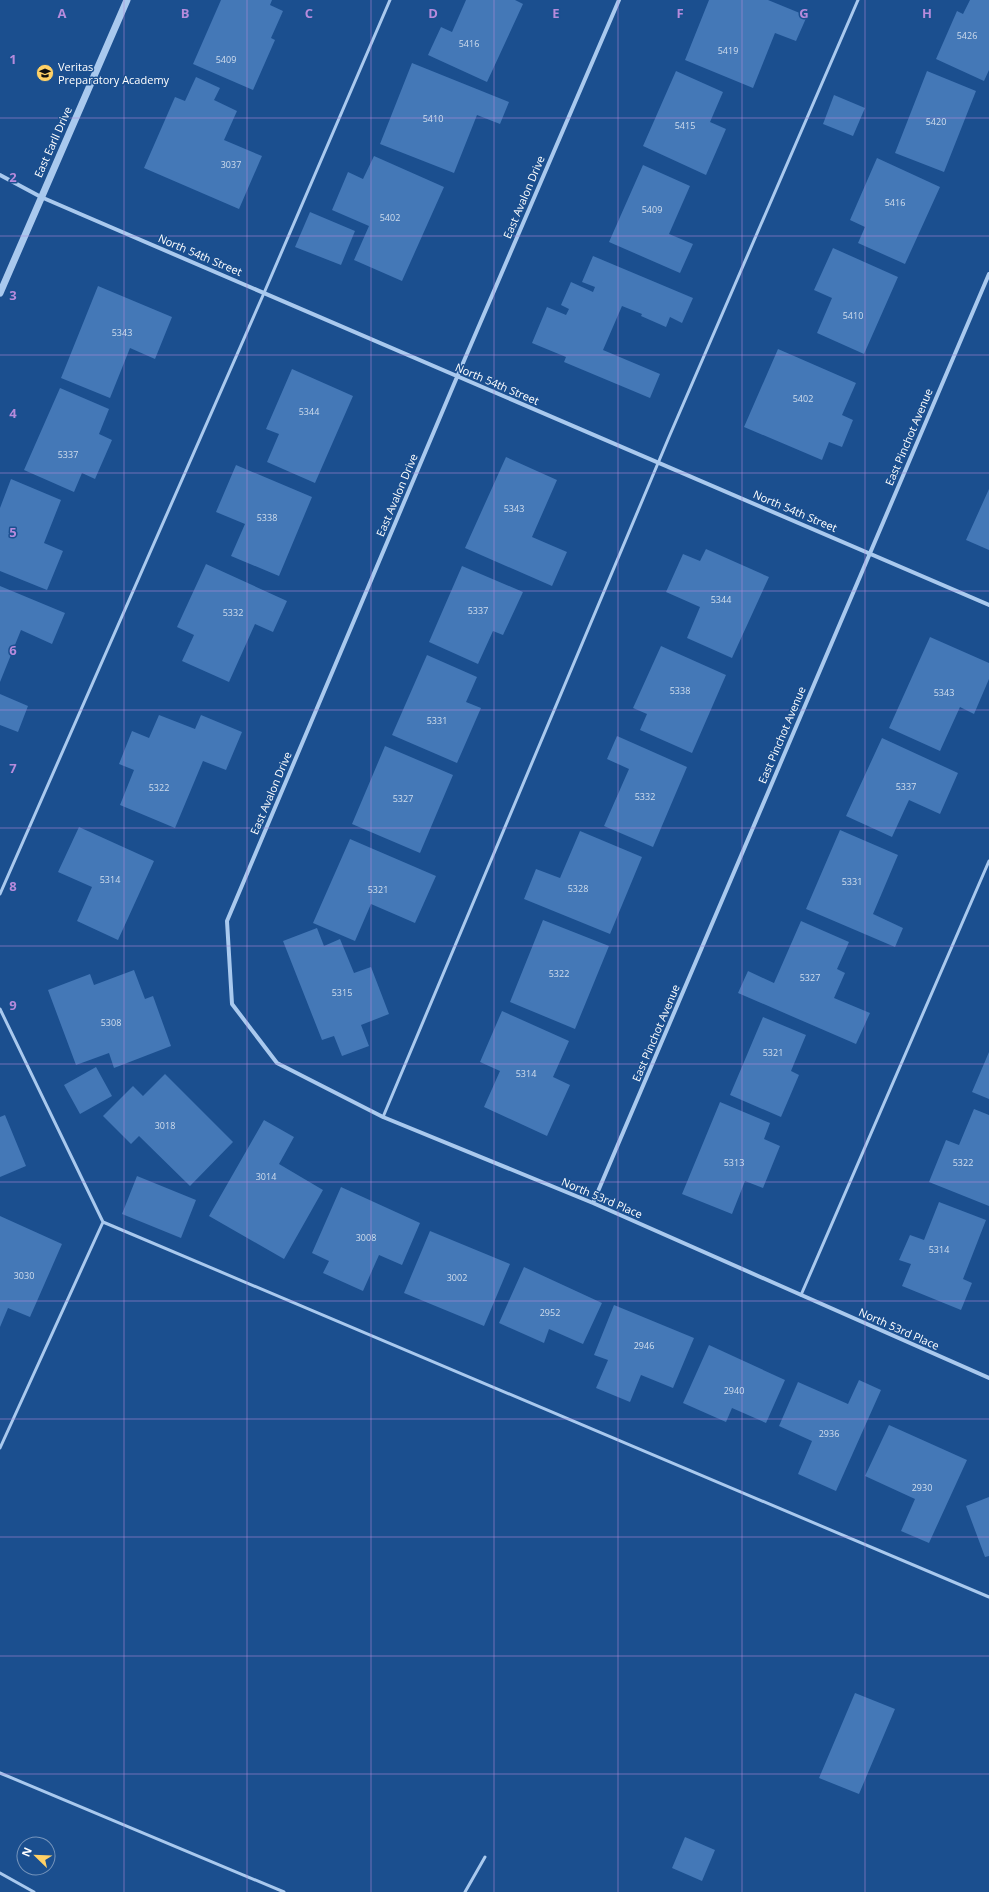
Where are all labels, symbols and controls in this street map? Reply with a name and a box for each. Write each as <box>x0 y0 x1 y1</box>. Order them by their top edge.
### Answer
text: A <box>58 4 67 22</box>
text: B <box>181 4 190 22</box>
text: C <box>305 4 313 22</box>
text: D <box>428 4 438 22</box>
text: E <box>552 4 560 22</box>
text: F <box>676 4 684 22</box>
text: G <box>799 4 809 22</box>
text: H <box>922 4 932 22</box>
house number: 5426 <box>957 29 977 42</box>
house number: 5416 <box>459 37 479 50</box>
house number: 5419 <box>718 44 738 57</box>
text: 1 <box>9 50 17 68</box>
house number: 5409 <box>216 53 236 66</box>
place label: Veritas Preparatory Academy <box>58 59 170 87</box>
school or university icon: Veritas Preparatory Academy <box>35 63 55 83</box>
street label: East Earll Drive <box>30 104 75 180</box>
house number: 5410 <box>423 112 443 125</box>
house number: 5420 <box>926 115 946 128</box>
house number: 5415 <box>675 119 695 132</box>
street label: East Avalon Drive <box>499 153 548 241</box>
house number: 3037 <box>221 158 241 171</box>
text: 2 <box>9 168 17 186</box>
house number: 5416 <box>885 196 905 209</box>
house number: 5409 <box>642 203 662 216</box>
house number: 5402 <box>380 211 400 224</box>
street label: North 54th Street <box>156 230 245 279</box>
text: 3 <box>9 286 17 304</box>
house number: 5410 <box>843 309 863 322</box>
house number: 5343 <box>112 326 132 339</box>
street label: North 54th Street <box>453 359 542 408</box>
street label: East Pinchot Avenue <box>881 386 936 488</box>
house number: 5402 <box>793 392 813 405</box>
text: 4 <box>9 404 17 422</box>
house number: 5344 <box>299 405 319 418</box>
house number: 5337 <box>58 448 78 461</box>
street label: East Avalon Drive <box>372 451 421 539</box>
street label: North 54th Street <box>751 486 840 535</box>
house number: 5343 <box>504 502 524 515</box>
house number: 5338 <box>257 511 277 524</box>
text: 5 <box>9 523 17 541</box>
house number: 5344 <box>711 593 731 606</box>
house number: 5337 <box>468 604 488 617</box>
house number: 5332 <box>223 606 243 619</box>
text: 6 <box>9 641 17 659</box>
house number: 5338 <box>670 684 690 697</box>
street label: East Pinchot Avenue <box>754 684 809 786</box>
house number: 5343 <box>934 686 954 699</box>
house number: 5331 <box>427 714 447 727</box>
street label: East Avalon Drive <box>246 749 295 837</box>
text: 7 <box>9 759 17 777</box>
house number: 5337 <box>896 780 916 793</box>
house number: 5322 <box>149 781 169 794</box>
house number: 5332 <box>635 790 655 803</box>
house number: 5327 <box>393 792 413 805</box>
house number: 5314 <box>100 873 120 886</box>
house number: 5331 <box>842 875 862 888</box>
text: 8 <box>9 877 17 895</box>
house number: 5328 <box>568 882 588 895</box>
house number: 5321 <box>368 883 388 896</box>
house number: 5322 <box>549 967 569 980</box>
house number: 5327 <box>800 971 820 984</box>
street label: East Pinchot Avenue <box>628 982 683 1084</box>
house number: 5315 <box>332 986 352 999</box>
text: 9 <box>9 996 17 1014</box>
house number: 5308 <box>101 1016 121 1029</box>
house number: 5321 <box>763 1046 783 1059</box>
house number: 5314 <box>516 1067 536 1080</box>
house number: 3018 <box>155 1119 175 1132</box>
house number: 5313 <box>724 1156 744 1169</box>
house number: 5322 <box>953 1156 973 1169</box>
house number: 3014 <box>256 1170 276 1183</box>
street label: North 53rd Place <box>559 1174 645 1221</box>
house number: 3008 <box>356 1231 376 1244</box>
house number: 5314 <box>929 1243 949 1256</box>
house number: 3030 <box>14 1269 34 1282</box>
house number: 3002 <box>447 1271 467 1284</box>
street label: North 53rd Place <box>857 1304 942 1353</box>
house number: 2952 <box>540 1306 560 1319</box>
house number: 2946 <box>634 1339 654 1352</box>
house number: 2940 <box>724 1384 744 1397</box>
house number: 2936 <box>819 1427 839 1440</box>
house number: 2930 <box>912 1481 932 1494</box>
north arrow <box>16 1836 56 1876</box>
text: N <box>18 1845 35 1859</box>

